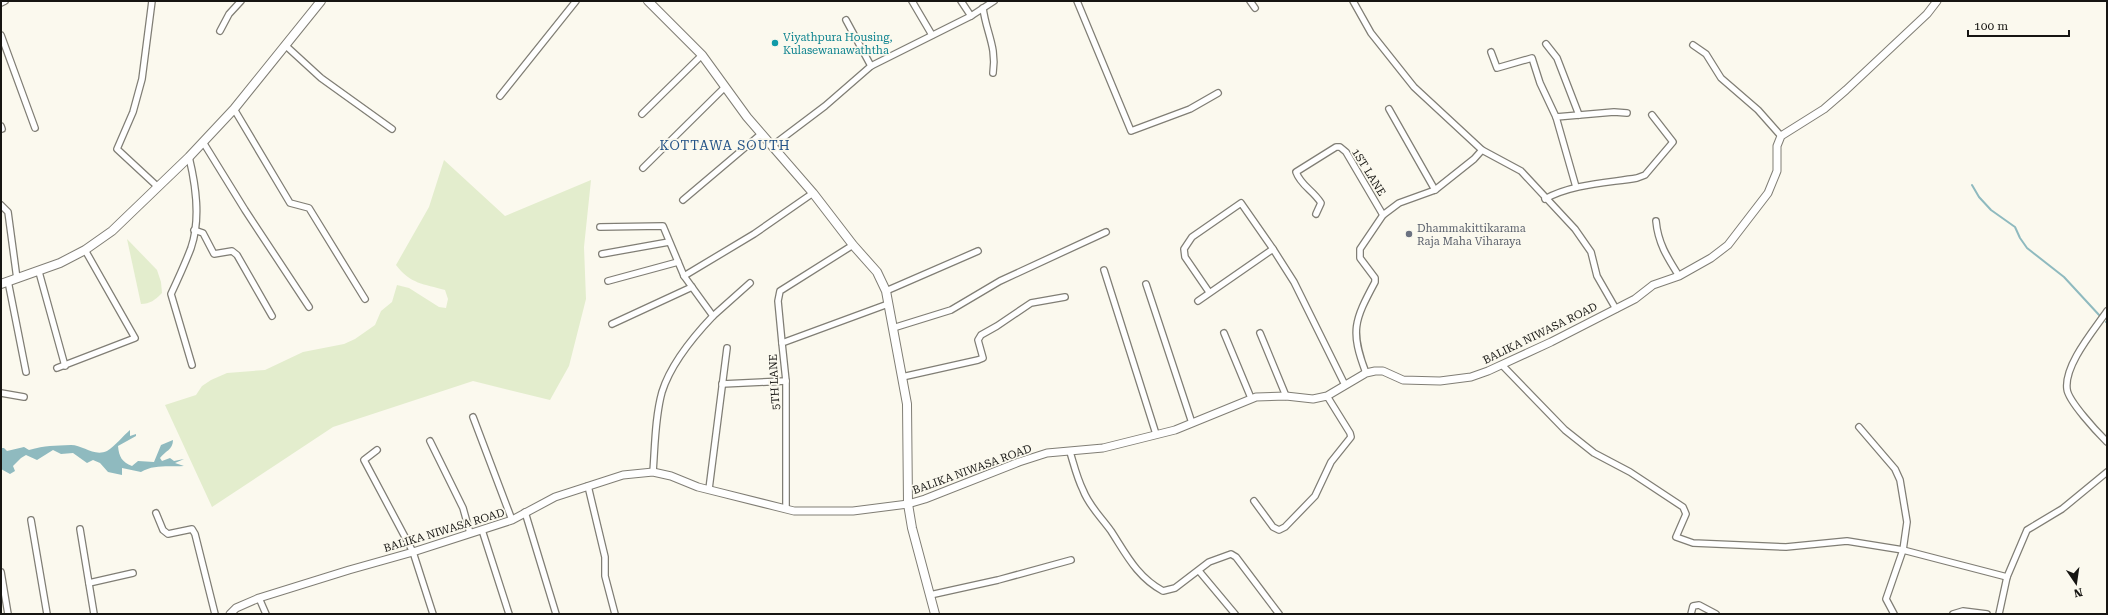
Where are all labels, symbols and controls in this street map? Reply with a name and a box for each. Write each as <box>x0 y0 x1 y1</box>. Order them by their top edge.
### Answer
scale bar <box>1968 12 2069 38</box>
text: 100 m <box>1974 19 2008 33</box>
place label: Viyathpura Housing, Kulasewanawaththa <box>783 31 893 57</box>
marker: Viyathpura Housing, Kulasewanawaththa <box>770 38 780 48</box>
district label: KOTTAWA SOUTH <box>660 138 790 153</box>
street label: 1ST LANE <box>1349 146 1388 198</box>
place label: Dhammakittikarama Raja Maha Viharaya <box>1417 222 1526 248</box>
marker: Dhammakittikarama Raja Maha Viharaya <box>1404 229 1414 239</box>
street label: BALIKA NIWASA ROAD <box>1481 300 1600 367</box>
street label: 5TH LANE <box>767 354 782 410</box>
street label: BALIKA NIWASA ROAD <box>911 442 1033 497</box>
street label: BALIKA NIWASA ROAD <box>382 506 506 555</box>
north arrow <box>2056 563 2096 603</box>
text: N <box>2072 585 2084 600</box>

